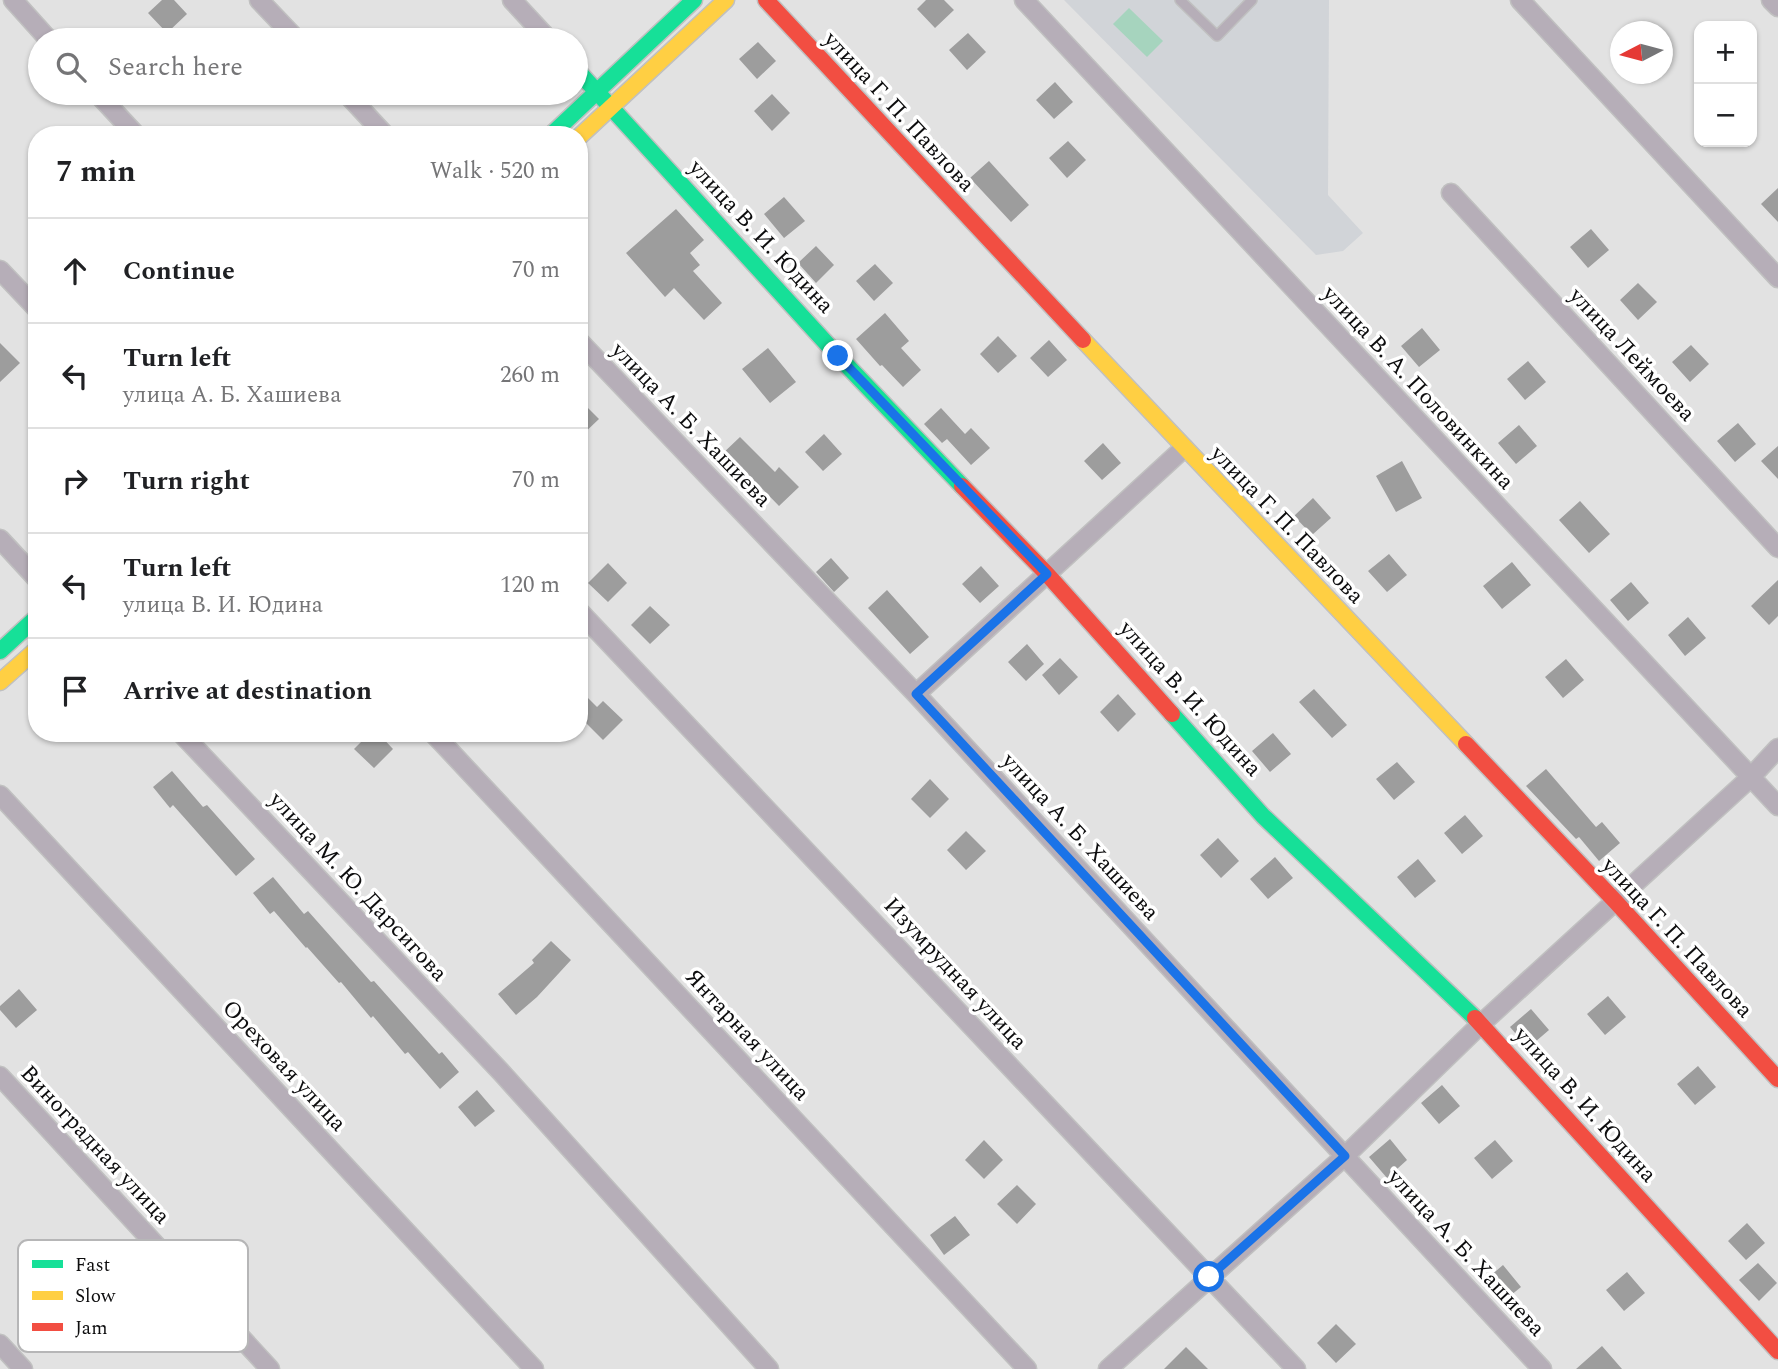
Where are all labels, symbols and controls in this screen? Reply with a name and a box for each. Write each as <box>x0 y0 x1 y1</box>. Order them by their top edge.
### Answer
north arrow <box>1610 21 1673 84</box>
map controls <box>1694 21 1757 147</box>
button: + <box>1694 21 1757 84</box>
street label: улица Г. П. Павлова <box>814 23 983 200</box>
search box <box>28 28 588 105</box>
text: Search here <box>108 47 243 87</box>
icon: search <box>52 48 90 86</box>
button: − <box>1694 84 1757 147</box>
text: 7 min <box>56 149 136 195</box>
street label: улица В. И. Юдина <box>679 151 842 322</box>
text: Walk · 520 m <box>430 154 560 189</box>
text: Continue <box>123 251 235 291</box>
icon: ahead <box>56 252 94 290</box>
text: 70 m <box>511 253 560 288</box>
street label: улица В. А. Половинкина <box>1313 277 1522 498</box>
street label: улица Леймоева <box>1560 279 1704 430</box>
street label: улица А. Б. Хашиева <box>602 334 779 516</box>
text: Turn left <box>123 338 231 378</box>
route end <box>822 340 853 371</box>
icon: left <box>56 357 94 395</box>
text: 260 m <box>500 358 560 393</box>
text: улица А. Б. Хашиева <box>123 378 341 413</box>
street label: улица Г. П. Павлова <box>1201 437 1372 612</box>
text: Turn right <box>123 461 250 501</box>
icon: right <box>56 462 94 500</box>
text: 70 m <box>511 463 560 498</box>
text: Turn left <box>123 548 231 588</box>
icon: left <box>56 567 94 605</box>
text: 120 m <box>500 568 560 603</box>
text: улица В. И. Юдина <box>123 588 323 623</box>
street label: улица В. И. Юдина <box>1109 612 1270 785</box>
text: Arrive at destination <box>123 671 372 711</box>
icon: arrive <box>56 672 94 710</box>
street label: улица А. Б. Хашиева <box>992 744 1167 929</box>
street label: улица М. Ю. Дарсигова <box>260 783 455 990</box>
street label: улица Г. П. Павлова <box>1592 849 1761 1026</box>
street label: Изумрудная улица <box>875 890 1035 1058</box>
street label: Янтарная улица <box>676 961 818 1109</box>
street label: Ореховая улица <box>213 992 355 1140</box>
street label: улица В. И. Юдина <box>1504 1018 1665 1191</box>
street label: Виноградная улица <box>11 1057 178 1233</box>
street label: улица А. Б. Хашиева <box>1378 1160 1553 1345</box>
legend <box>18 1240 248 1352</box>
text: Fast <box>75 1251 111 1280</box>
route start <box>1193 1261 1224 1292</box>
text: Slow <box>75 1282 116 1311</box>
text: Jam <box>75 1314 107 1343</box>

